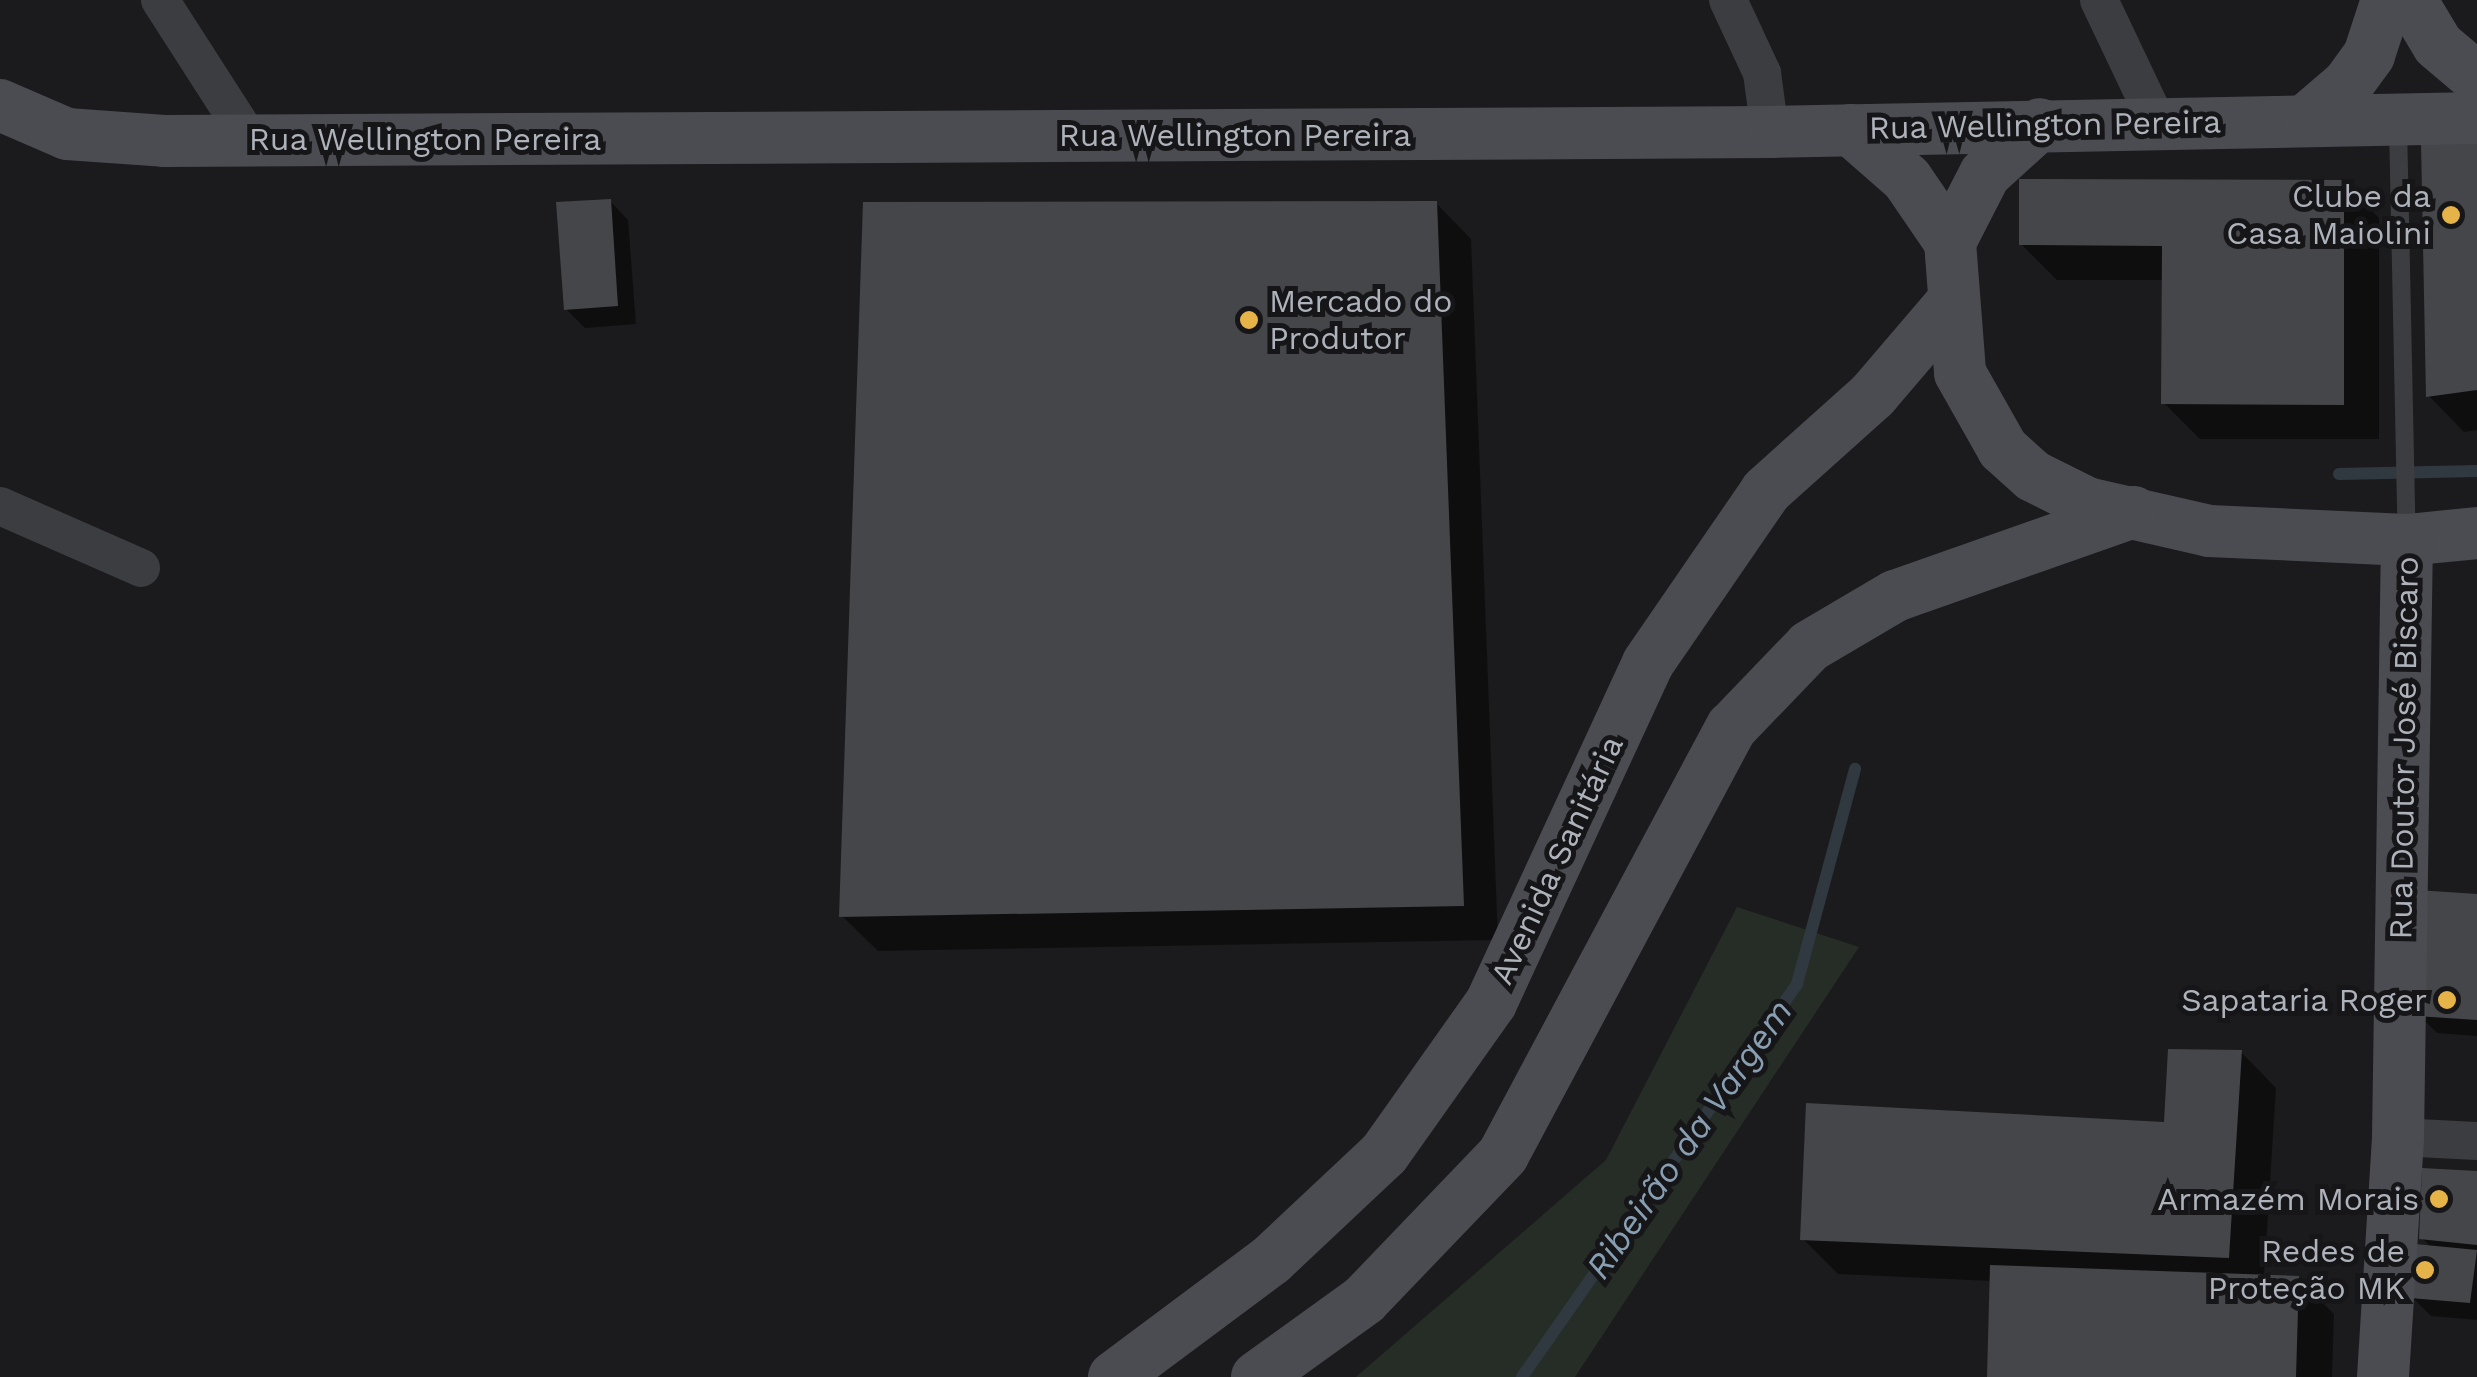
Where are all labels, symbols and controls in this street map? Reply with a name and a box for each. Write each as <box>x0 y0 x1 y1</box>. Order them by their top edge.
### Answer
street label: Rua Wellington Pereira <box>1868 103 2222 147</box>
street label: Rua Wellington Pereira <box>1058 116 1412 154</box>
street label: Rua Wellington Pereira <box>248 120 602 158</box>
place label: Clube da Casa Maiolini <box>2225 178 2431 253</box>
marker: Clube da Casa Maiolini <box>2440 204 2462 226</box>
place label: Mercado do Produtor <box>1269 283 1453 358</box>
marker: Mercado do Produtor <box>1238 309 1260 331</box>
street label: Rua Doutor José Biscaro <box>2381 555 2427 941</box>
street label: Avenida Sanitária <box>1482 729 1632 991</box>
place label: Sapataria Roger <box>2181 981 2427 1019</box>
marker: Sapataria Roger <box>2436 989 2458 1011</box>
water label: Ribeirão da Vargem <box>1576 991 1802 1287</box>
place label: Armazém Morais <box>2157 1180 2419 1218</box>
marker: Armazém Morais <box>2428 1188 2450 1210</box>
place label: Redes de Proteção MK <box>2208 1233 2405 1308</box>
marker: Redes de Proteção MK <box>2414 1259 2436 1281</box>

